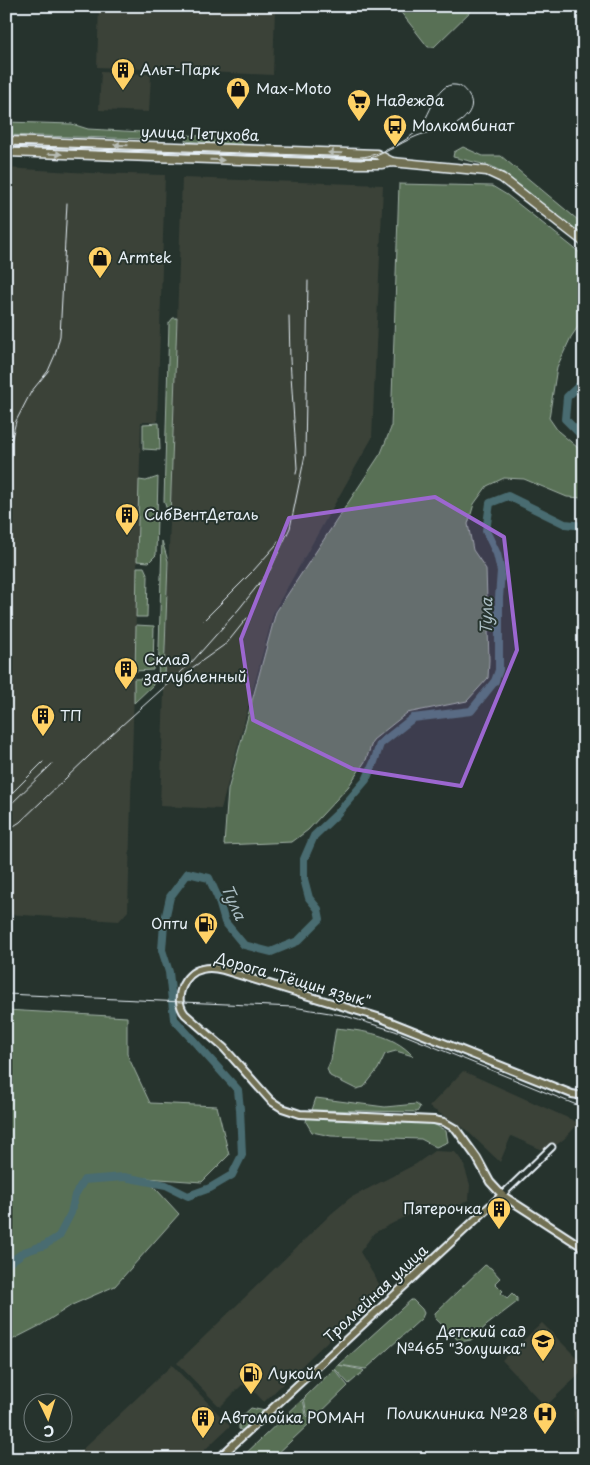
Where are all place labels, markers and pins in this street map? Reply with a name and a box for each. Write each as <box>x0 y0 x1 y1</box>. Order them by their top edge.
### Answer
building icon: Альт-Парк <box>110 57 136 91</box>
place label: Альт-Парк <box>140 57 220 80</box>
shop icon: Max-Moto <box>225 76 251 110</box>
place label: Max-Moto <box>256 76 331 99</box>
supermarket icon: Надежда <box>346 88 372 122</box>
place label: Надежда <box>376 88 445 111</box>
bus stop icon: Молкомбинат <box>382 113 408 147</box>
place label: Молкомбинат <box>412 113 515 136</box>
shop icon: Armtek <box>87 245 113 279</box>
place label: Armtek <box>118 245 172 268</box>
building icon: СибВентДеталь <box>114 502 140 536</box>
place label: СибВентДеталь <box>144 502 259 525</box>
place label: Склад заглубленный <box>143 647 247 687</box>
building icon: Склад заглубленный <box>113 656 139 690</box>
building icon: ТП <box>30 703 56 737</box>
place label: ТП <box>60 703 82 726</box>
place label: Опти <box>151 911 188 934</box>
fuel station icon: Опти <box>193 911 219 945</box>
place label: Пятерочка <box>403 1196 483 1219</box>
building icon: Пятерочка <box>486 1196 512 1230</box>
place label: Детский сад №465 "Золушка" <box>396 1319 526 1359</box>
school or university icon: Детский сад №465 "Золушка" <box>530 1328 556 1362</box>
fuel station icon: Лукойл <box>238 1361 264 1395</box>
place label: Лукойл <box>268 1361 322 1384</box>
place label: Поликлиника №28 <box>386 1401 528 1424</box>
hospital icon: Поликлиника №28 <box>532 1401 558 1435</box>
building icon: Автомойка РОМАН <box>190 1405 216 1439</box>
place label: Автомойка РОМАН <box>220 1405 365 1428</box>

